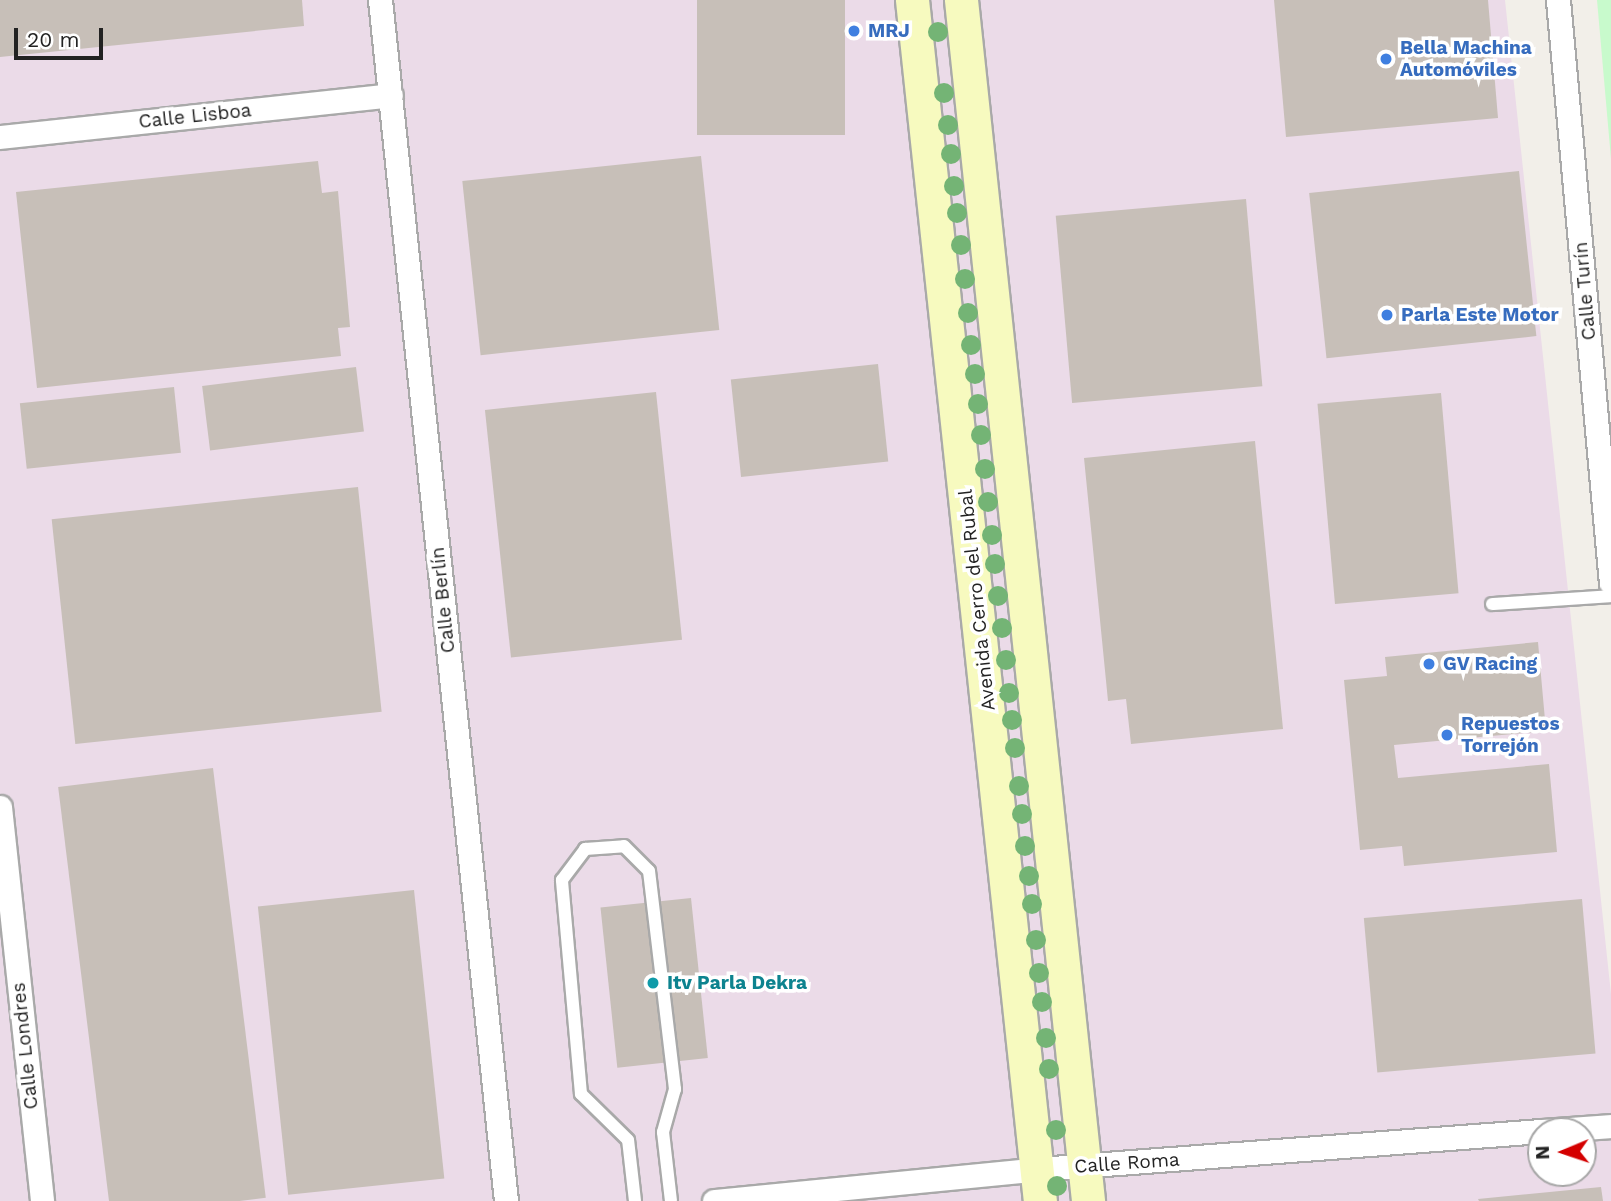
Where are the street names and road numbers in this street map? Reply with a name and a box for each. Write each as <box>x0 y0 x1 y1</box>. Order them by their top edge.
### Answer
street label: Calle Lisboa <box>137 99 253 133</box>
street label: Calle Turín <box>1569 241 1601 341</box>
street label: Avenida Cerro del Rubal <box>954 488 1000 712</box>
street label: Calle Berlín <box>426 546 460 654</box>
street label: Calle Londres <box>7 981 43 1111</box>
street label: Calle Roma <box>1074 1148 1180 1178</box>

